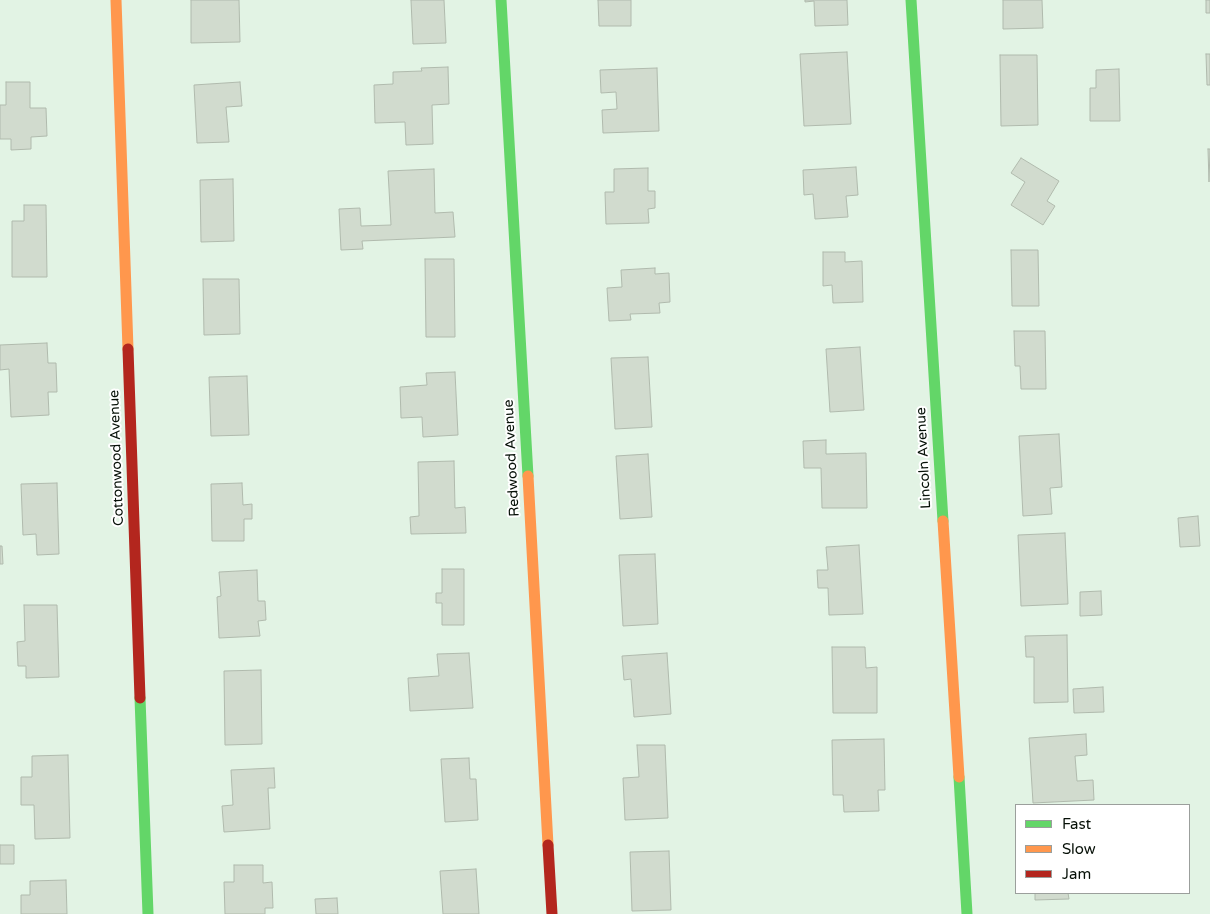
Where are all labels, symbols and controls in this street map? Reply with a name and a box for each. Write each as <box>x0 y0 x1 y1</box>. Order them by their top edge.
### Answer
street label: Cottonwood Avenue <box>106 390 128 526</box>
street label: Redwood Avenue <box>501 399 523 517</box>
street label: Lincoln Avenue <box>913 407 935 509</box>
legend <box>1015 804 1190 894</box>
text: Fast <box>1062 815 1091 833</box>
text: Slow <box>1062 840 1096 858</box>
text: Jam <box>1062 865 1091 883</box>

